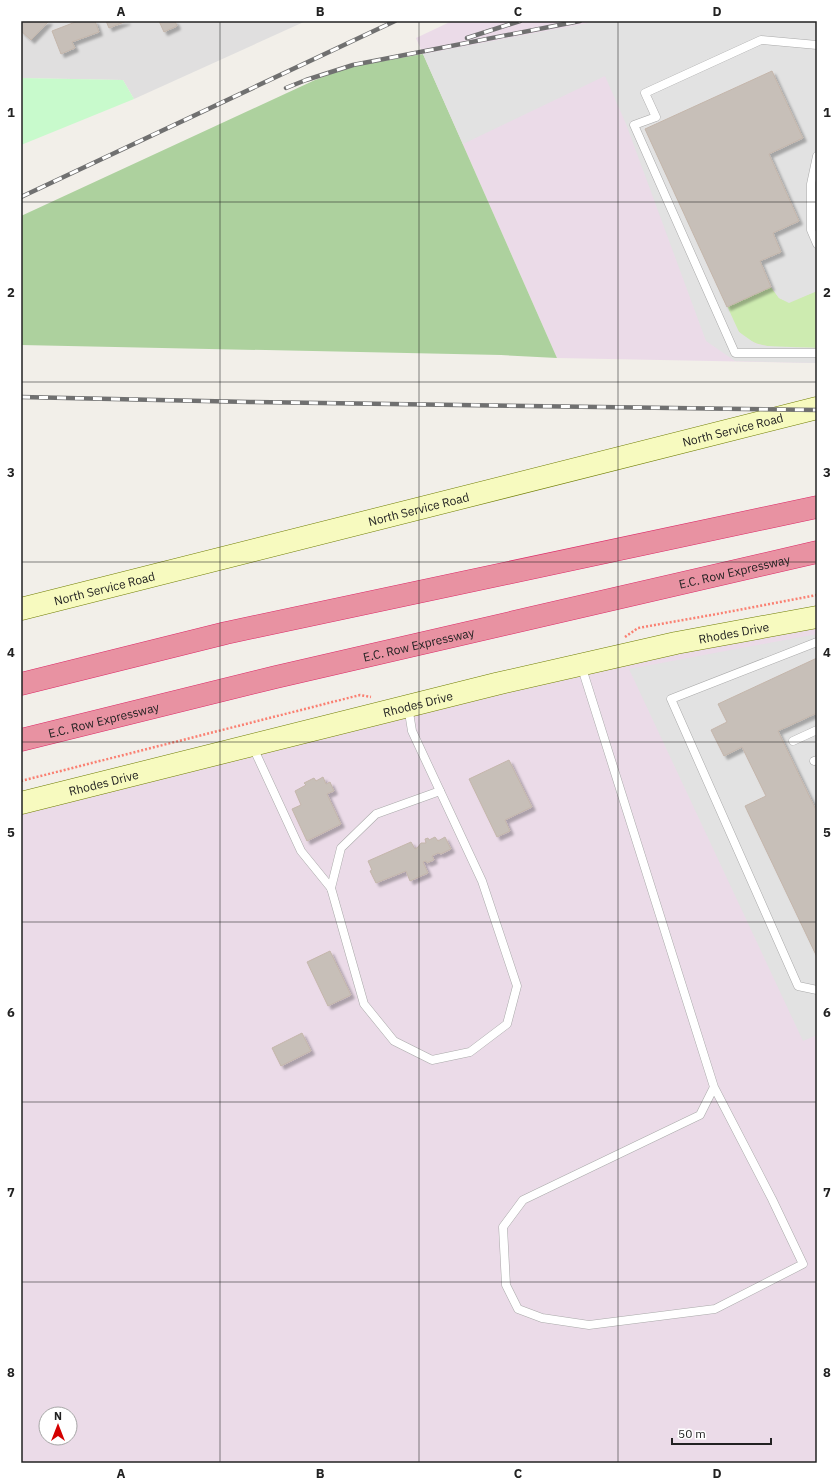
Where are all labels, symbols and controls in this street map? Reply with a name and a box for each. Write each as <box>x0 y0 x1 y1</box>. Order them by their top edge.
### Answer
text: A <box>117 3 126 20</box>
text: B <box>316 3 325 20</box>
text: C <box>514 3 523 20</box>
text: D <box>712 3 722 20</box>
text: 1 <box>7 104 15 121</box>
text: 1 <box>823 104 831 121</box>
text: 2 <box>7 284 15 301</box>
text: 2 <box>823 284 831 301</box>
street label: North Service Road <box>681 409 785 449</box>
text: 3 <box>7 464 15 481</box>
text: 3 <box>823 464 831 481</box>
street label: North Service Road <box>366 489 471 529</box>
street label: E.C. Row Expressway <box>677 551 791 591</box>
street label: North Service Road <box>52 568 156 608</box>
street label: Rhodes Drive <box>697 618 771 646</box>
street label: E.C. Row Expressway <box>361 624 476 664</box>
text: 4 <box>7 644 15 661</box>
text: 4 <box>823 644 831 661</box>
street label: Rhodes Drive <box>381 688 455 720</box>
street label: E.C. Row Expressway <box>47 699 161 741</box>
street label: Rhodes Drive <box>67 766 140 798</box>
text: 5 <box>7 824 15 841</box>
text: 5 <box>823 824 831 841</box>
text: 6 <box>7 1004 15 1021</box>
text: 6 <box>823 1004 831 1021</box>
text: 7 <box>7 1184 15 1201</box>
text: 7 <box>823 1184 831 1201</box>
text: 8 <box>7 1364 15 1381</box>
text: 8 <box>823 1364 831 1381</box>
north arrow <box>38 1406 78 1446</box>
text: N <box>54 1409 62 1423</box>
scale bar <box>672 1420 771 1446</box>
text: 50 m <box>678 1426 706 1441</box>
text: A <box>117 1465 126 1482</box>
text: B <box>316 1465 325 1482</box>
text: C <box>514 1465 523 1482</box>
text: D <box>712 1465 722 1482</box>

